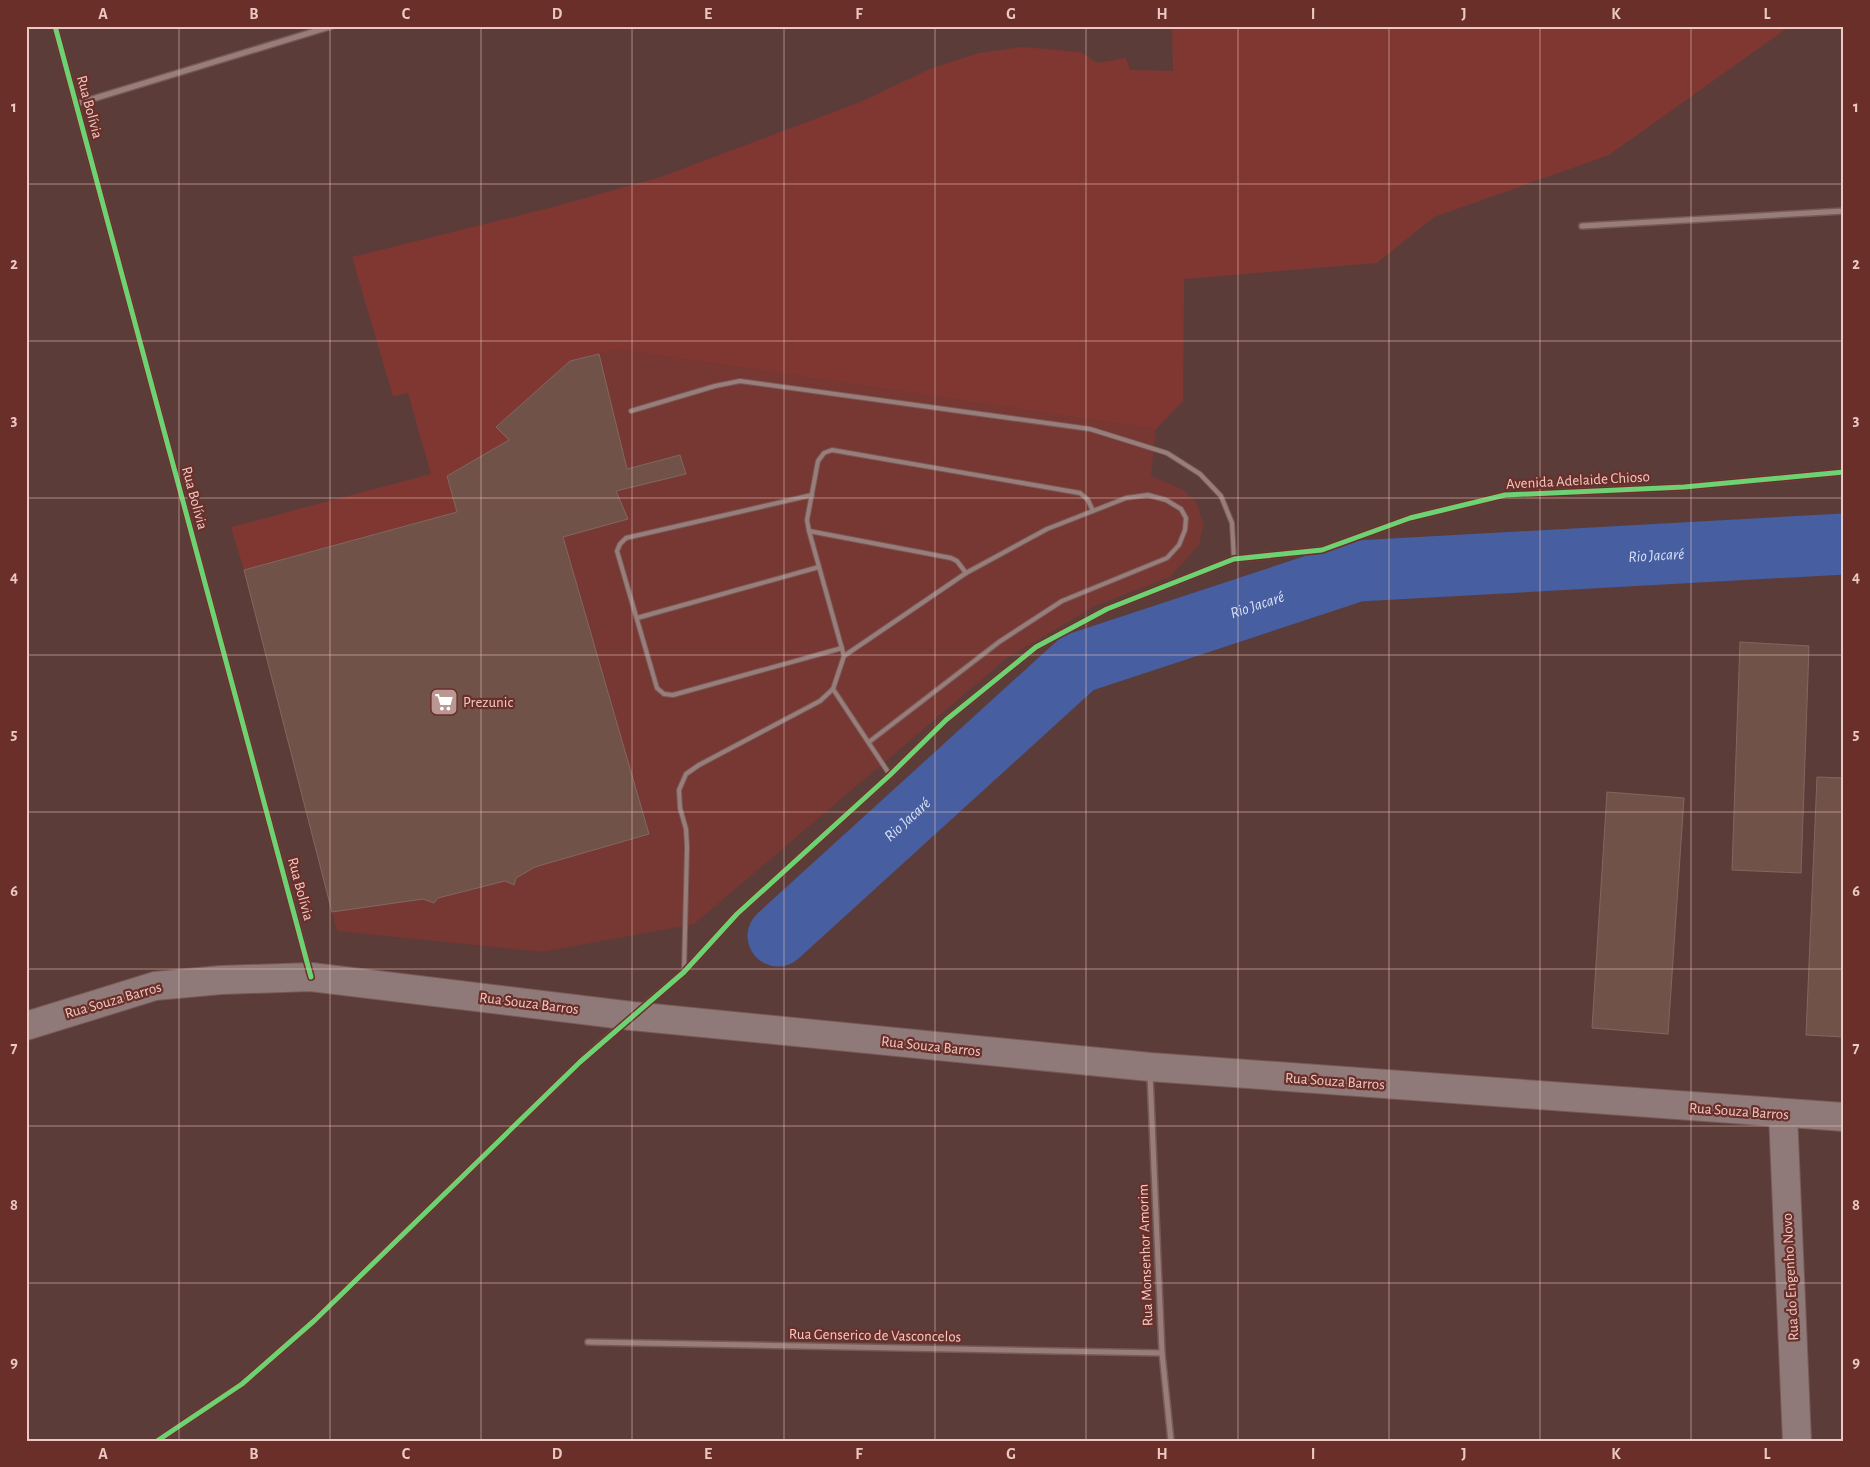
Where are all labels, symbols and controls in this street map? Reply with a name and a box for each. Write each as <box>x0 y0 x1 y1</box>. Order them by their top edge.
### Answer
text: A <box>98 6 108 22</box>
text: B <box>249 6 259 22</box>
text: C <box>402 6 411 22</box>
text: D <box>552 6 563 22</box>
text: E <box>704 6 712 22</box>
text: F <box>855 6 863 22</box>
text: G <box>1006 6 1016 22</box>
text: H <box>1156 6 1168 22</box>
text: I <box>1311 6 1315 22</box>
text: J <box>1461 6 1467 22</box>
text: K <box>1611 6 1621 22</box>
text: L <box>1764 6 1771 22</box>
street label: Rua Bolívia <box>74 74 105 140</box>
text: 1 <box>11 99 17 115</box>
text: 1 <box>1853 99 1859 115</box>
text: 2 <box>10 256 18 272</box>
text: 2 <box>1852 256 1860 272</box>
text: 3 <box>11 412 18 428</box>
text: 3 <box>1853 412 1860 428</box>
street label: Rua Bolívia <box>179 465 210 531</box>
street label: Avenida Adelaide Chioso <box>1506 469 1650 492</box>
water label: Rio Jacaré <box>1628 546 1685 565</box>
text: 4 <box>10 569 18 585</box>
text: 4 <box>1852 569 1860 585</box>
water label: Rio Jacaré <box>1228 589 1286 621</box>
supermarket icon: Prezunic <box>429 687 459 717</box>
place label: Prezunic <box>463 695 513 710</box>
text: 5 <box>11 726 18 742</box>
text: 5 <box>1853 726 1860 742</box>
water label: Rio Jacaré <box>881 795 933 844</box>
street label: Rua Bolívia <box>285 856 316 922</box>
text: 6 <box>10 883 18 899</box>
text: 6 <box>1852 883 1860 899</box>
street label: Rua Souza Barros <box>63 980 163 1021</box>
street label: Rua Souza Barros <box>478 990 579 1017</box>
street label: Rua Souza Barros <box>880 1034 981 1059</box>
text: 7 <box>11 1040 18 1056</box>
text: 7 <box>1853 1040 1860 1056</box>
street label: Rua Souza Barros <box>1285 1071 1385 1092</box>
street label: Rua Souza Barros <box>1689 1101 1789 1122</box>
street label: Rua Monsenhor Amorim <box>1136 1184 1155 1326</box>
text: 8 <box>10 1197 18 1213</box>
text: 8 <box>1852 1197 1860 1213</box>
street label: Rua do Engenho Novo <box>1780 1213 1801 1341</box>
street label: Rua Genserico de Vasconcelos <box>789 1326 961 1345</box>
text: 9 <box>10 1354 18 1370</box>
text: 9 <box>1852 1354 1860 1370</box>
text: A <box>98 1446 108 1462</box>
text: B <box>249 1446 259 1462</box>
text: C <box>402 1446 411 1462</box>
text: D <box>552 1446 563 1462</box>
text: E <box>704 1446 712 1462</box>
text: F <box>855 1446 863 1462</box>
text: G <box>1006 1446 1016 1462</box>
text: H <box>1156 1446 1168 1462</box>
text: I <box>1311 1446 1315 1462</box>
text: J <box>1461 1446 1467 1462</box>
text: K <box>1611 1446 1621 1462</box>
text: L <box>1764 1446 1771 1462</box>

